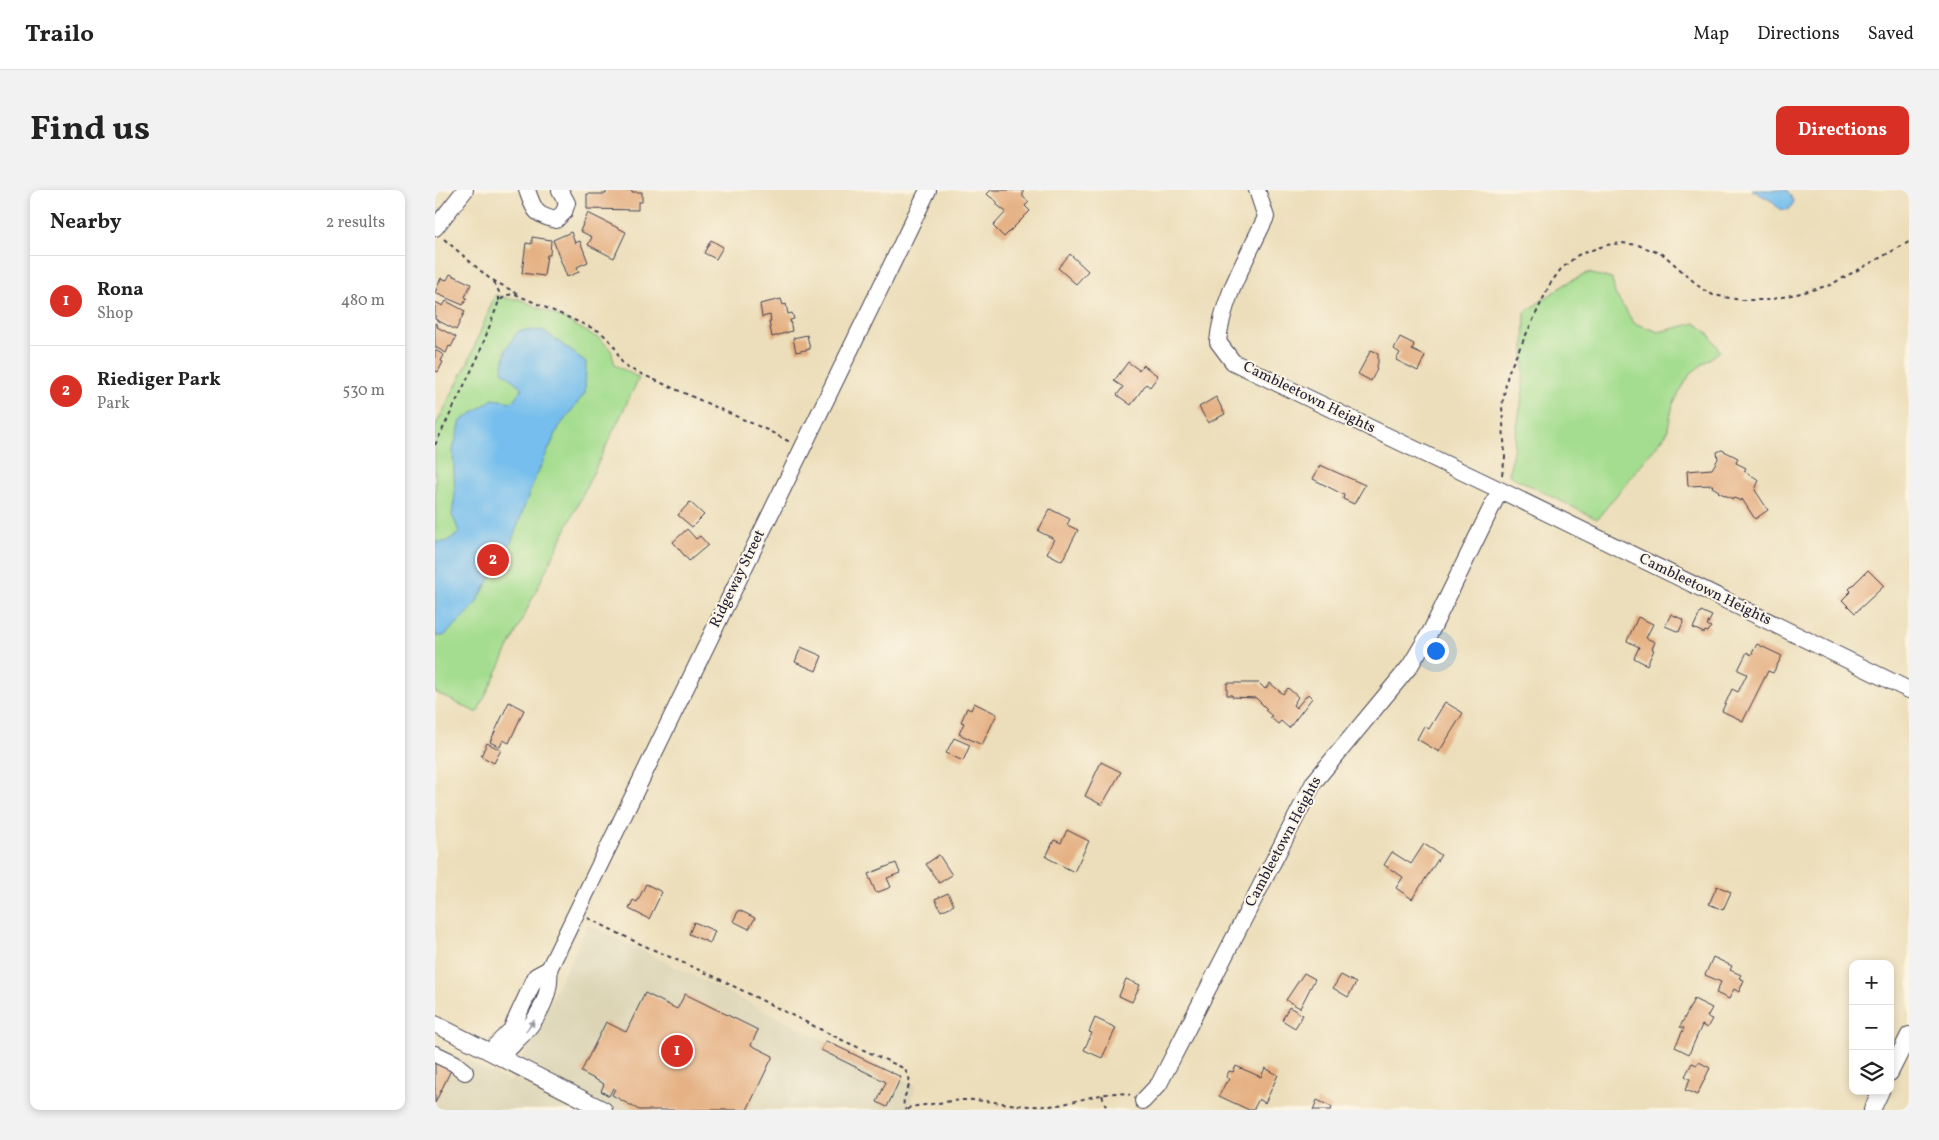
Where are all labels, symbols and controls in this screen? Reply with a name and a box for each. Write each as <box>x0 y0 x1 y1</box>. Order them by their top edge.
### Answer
text: Trailo <box>25 18 94 52</box>
text: Map <box>1693 22 1729 47</box>
text: Directions <box>1757 22 1840 47</box>
text: Saved <box>1868 22 1914 47</box>
text: Find us <box>30 106 150 154</box>
button: Directions <box>1776 106 1909 155</box>
text: Nearby <box>50 208 121 237</box>
text: 2 results <box>326 212 385 234</box>
text: Rona <box>97 277 144 303</box>
text: 1 <box>63 290 69 312</box>
text: 480 m <box>341 290 385 312</box>
text: Shop <box>97 303 133 325</box>
street label: Cambleetown Heights <box>1239 357 1379 439</box>
text: Riediger Park <box>97 367 221 393</box>
text: 2 <box>62 380 70 402</box>
text: 530 m <box>342 380 385 402</box>
text: Park <box>97 393 130 415</box>
street label: Ridgeway Street <box>705 527 771 631</box>
pin: 2 <box>477 541 509 579</box>
street label: Cambleetown Heights <box>1635 549 1775 631</box>
your location <box>1423 638 1449 664</box>
street label: Cambleetown Heights <box>1241 773 1327 911</box>
map controls <box>1849 960 1894 1095</box>
button: + <box>1849 960 1894 1005</box>
button: − <box>1849 1005 1894 1050</box>
one-way arrow <box>525 1020 536 1033</box>
pin: 1 <box>661 1032 693 1070</box>
button: layers <box>1849 1050 1894 1095</box>

